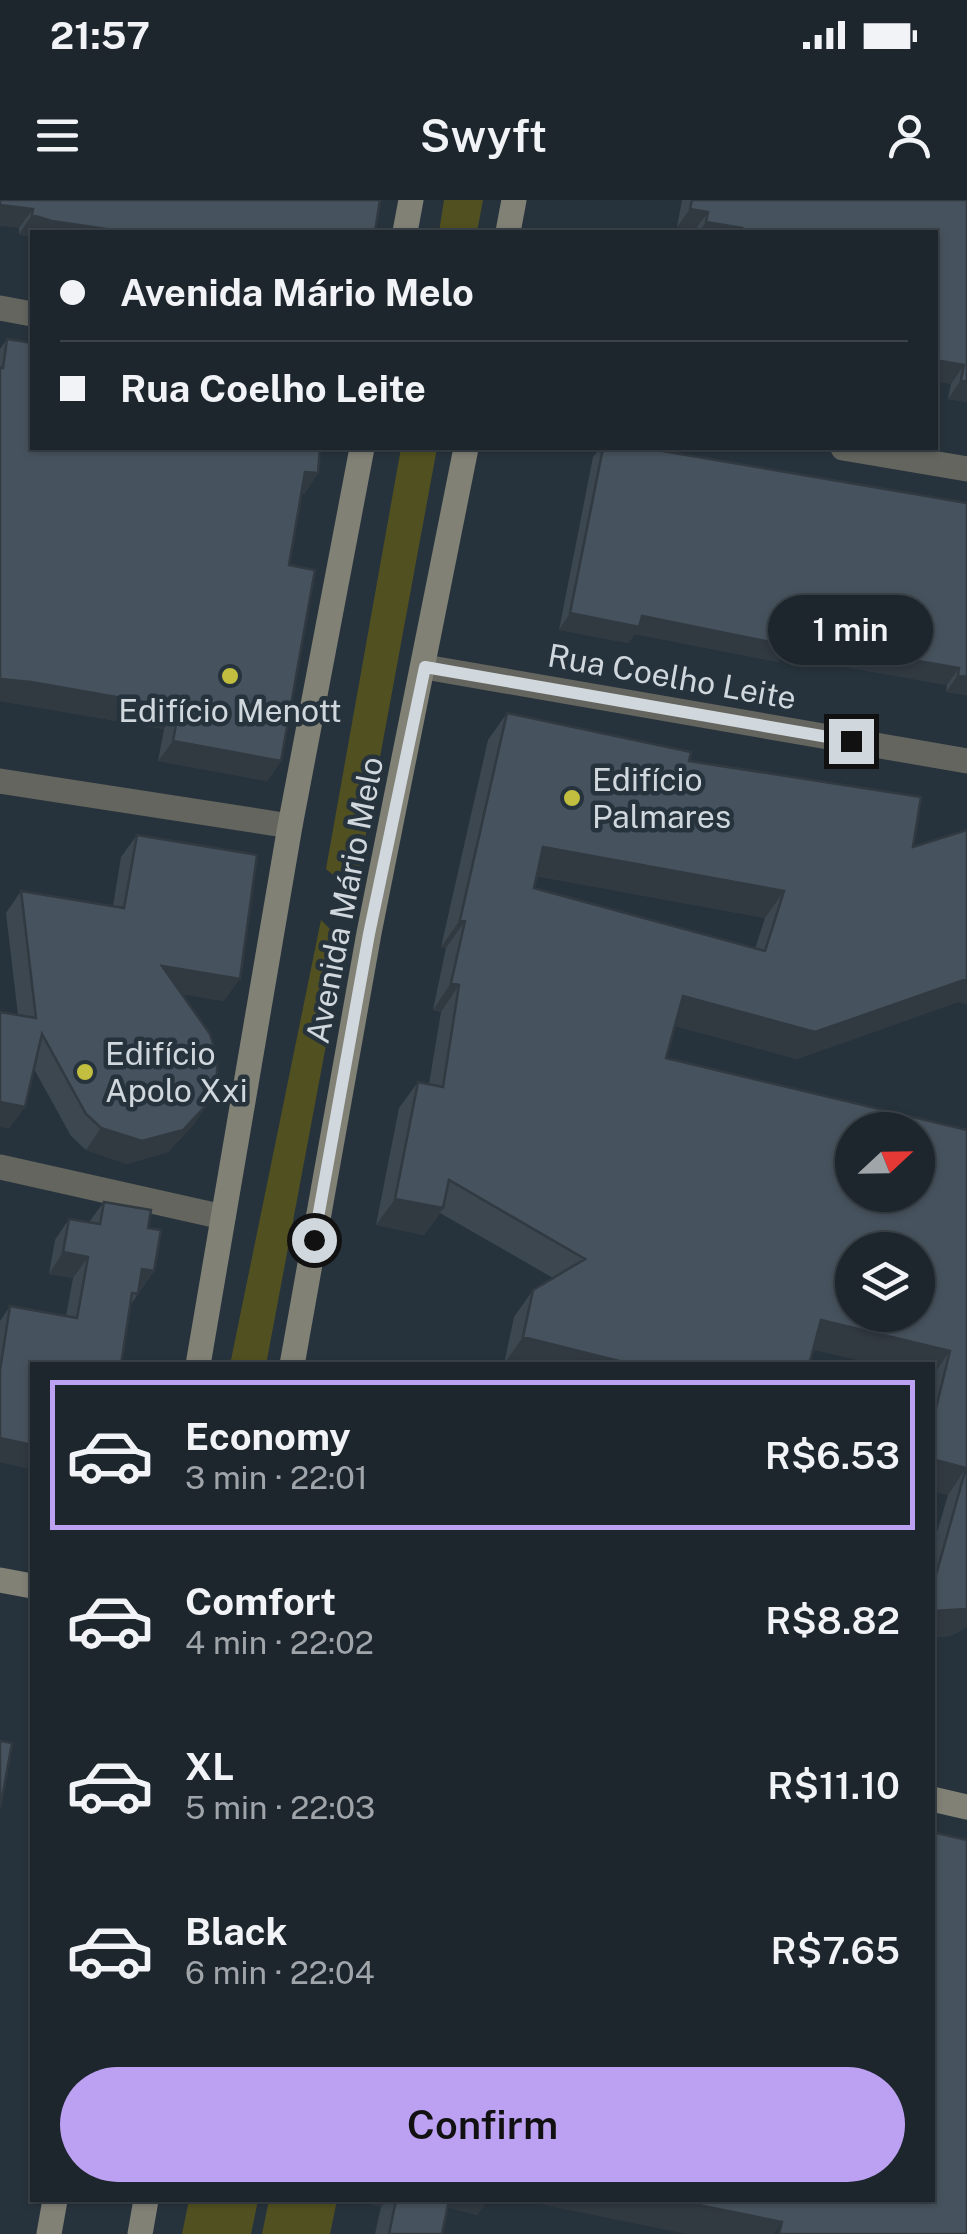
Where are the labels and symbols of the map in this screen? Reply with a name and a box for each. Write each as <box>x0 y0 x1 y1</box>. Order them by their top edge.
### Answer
callout: 1 min <box>768 596 934 666</box>
street label: Rua Coelho Leite <box>545 636 799 717</box>
marker: Edifício Menott <box>219 665 241 687</box>
place label: Edifício Menott <box>118 692 342 729</box>
route end <box>829 719 874 764</box>
street label: Avenida Mário Melo <box>299 754 390 1046</box>
place label: Edifício Palmares <box>592 761 731 835</box>
marker: Edifício Palmares <box>561 787 583 809</box>
place label: Edifício Apolo Xxi <box>105 1035 248 1109</box>
marker: Edifício Apolo Xxi <box>74 1061 96 1083</box>
north arrow <box>835 1112 935 1212</box>
route start <box>292 1218 337 1263</box>

